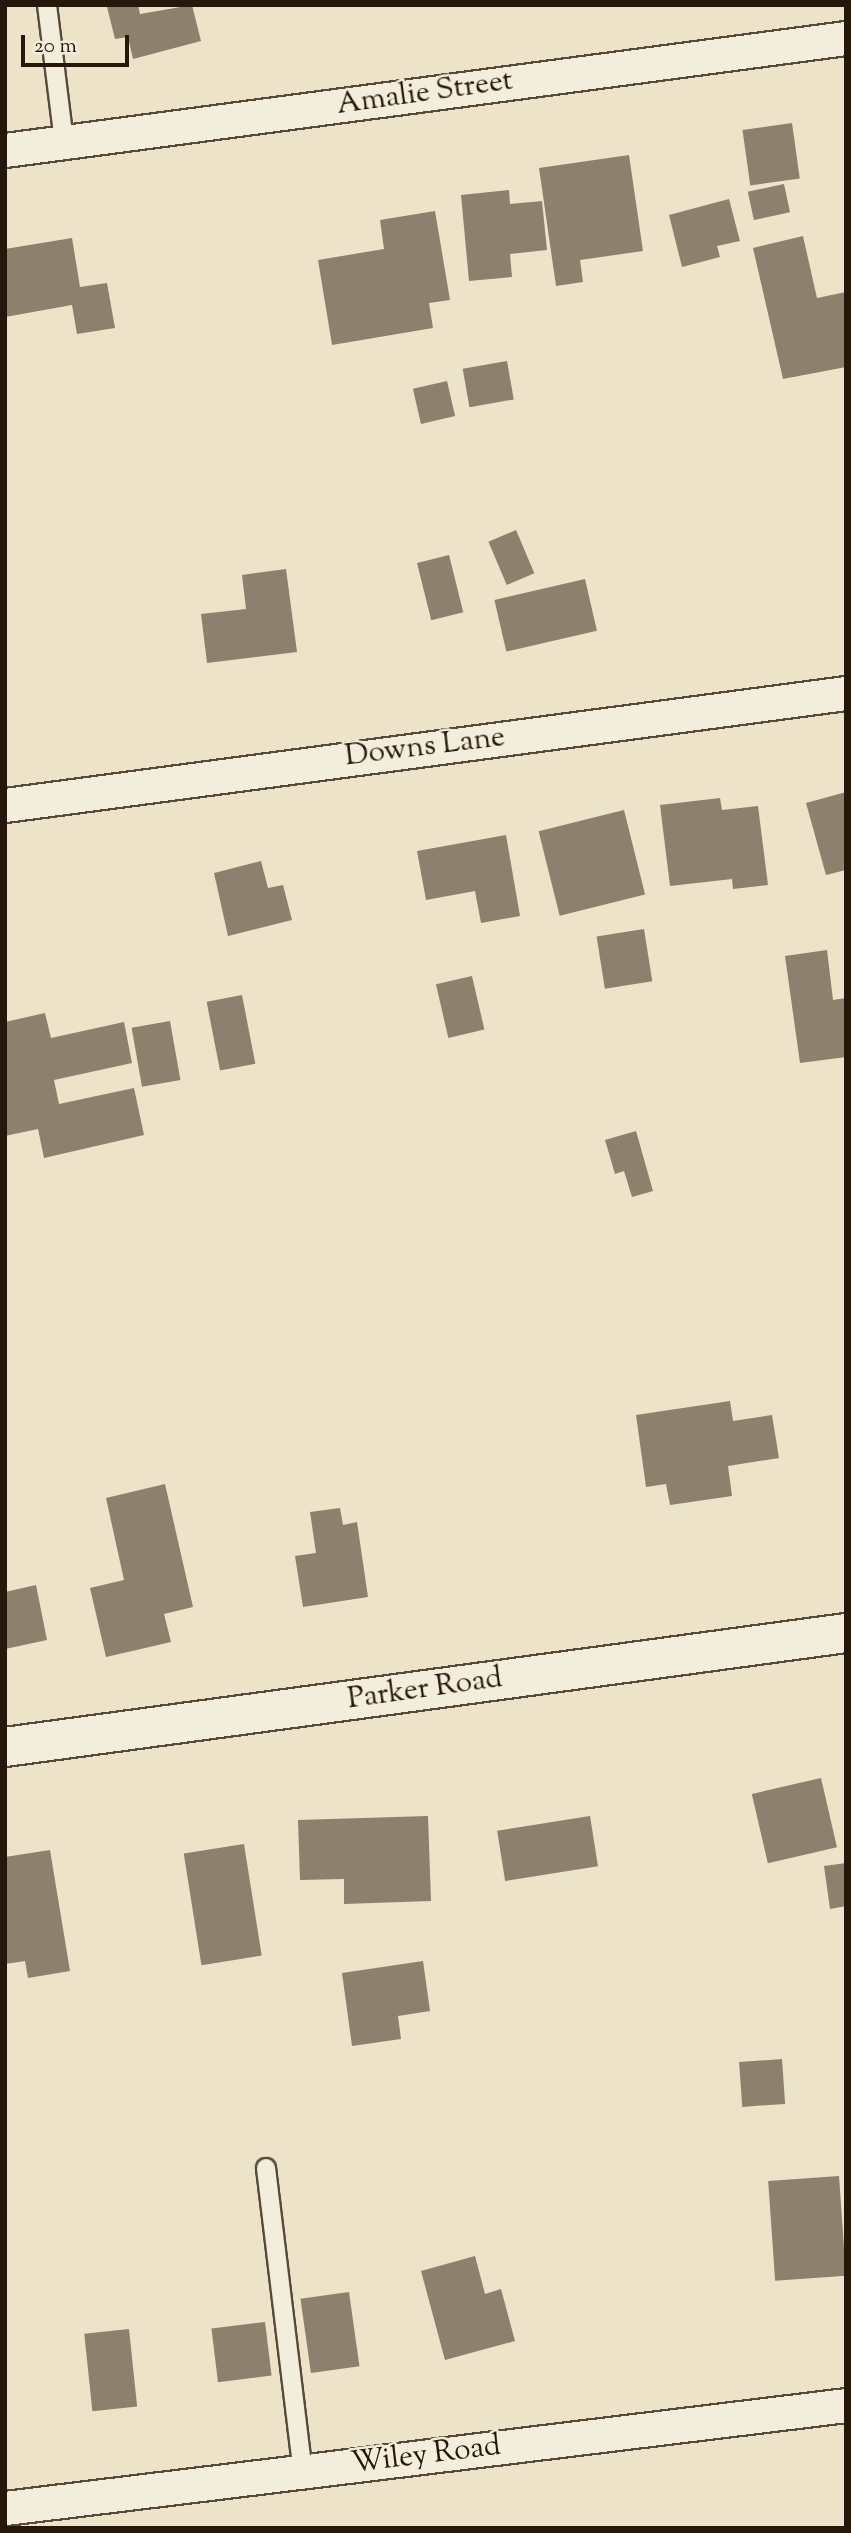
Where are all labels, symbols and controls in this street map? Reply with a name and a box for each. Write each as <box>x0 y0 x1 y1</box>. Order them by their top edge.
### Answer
scale bar <box>24 21 133 65</box>
text: 20 m <box>34 32 77 62</box>
street label: Amalie Street <box>335 64 515 124</box>
street label: Downs Lane <box>343 720 507 776</box>
street label: Parker Road <box>345 1661 505 1719</box>
street label: Wiley Road <box>349 2429 503 2483</box>

